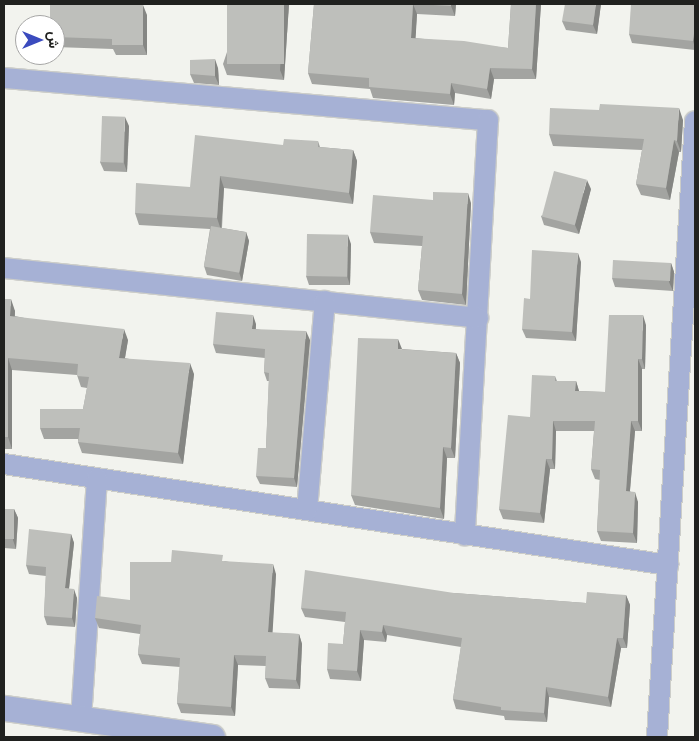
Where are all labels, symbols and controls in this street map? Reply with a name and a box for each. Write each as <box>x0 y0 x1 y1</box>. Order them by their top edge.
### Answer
north arrow <box>15 15 65 65</box>
text: ش <box>45 32 63 48</box>

